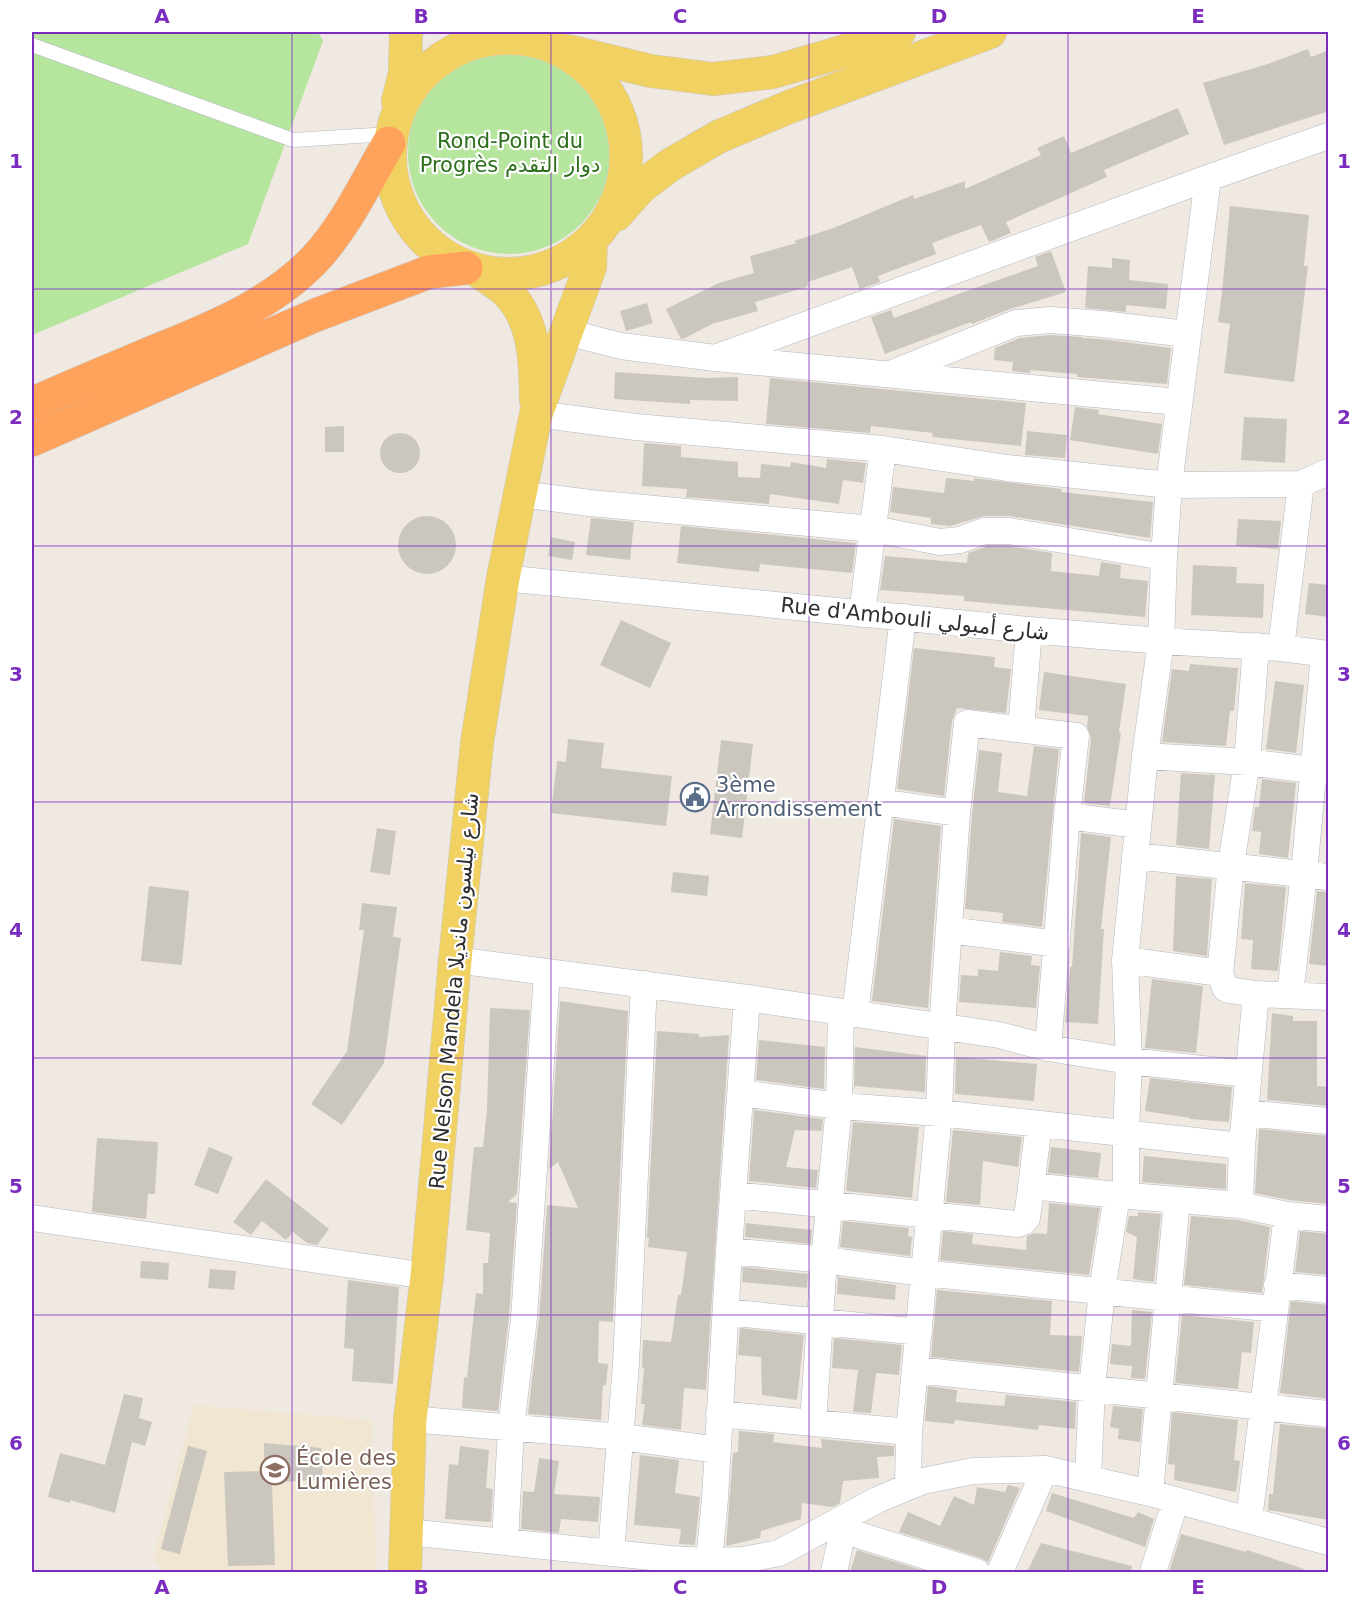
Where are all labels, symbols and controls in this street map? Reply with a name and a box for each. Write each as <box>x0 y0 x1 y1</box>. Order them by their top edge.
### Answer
text: A <box>154 4 170 28</box>
text: B <box>413 4 429 28</box>
text: C <box>673 4 687 28</box>
text: D <box>931 4 947 28</box>
text: E <box>1191 4 1205 28</box>
park label: Rond-Point du Progrès دوار التقدم <box>420 129 600 177</box>
text: 1 <box>9 149 23 173</box>
text: 1 <box>1337 149 1351 173</box>
text: 2 <box>9 405 23 429</box>
text: 2 <box>1337 405 1351 429</box>
street label: Rue d'Ambouli شارع أمبولي <box>780 591 1051 645</box>
text: 3 <box>9 662 23 686</box>
text: 3 <box>1337 662 1351 686</box>
place label: 3ème Arrondissement <box>716 773 882 821</box>
public building icon: 3ème Arrondissement <box>679 781 711 813</box>
street label: Rue Nelson Mandela شارع نيلسون مانديلا <box>425 792 483 1190</box>
text: 4 <box>9 918 23 942</box>
text: 4 <box>1337 918 1351 942</box>
text: 5 <box>9 1174 23 1198</box>
text: 5 <box>1337 1174 1351 1198</box>
text: 6 <box>9 1431 23 1455</box>
text: 6 <box>1337 1431 1351 1455</box>
place label: École des Lumières <box>296 1445 396 1494</box>
school or university icon: École des Lumières <box>259 1454 291 1486</box>
text: A <box>154 1575 170 1599</box>
text: B <box>413 1575 429 1599</box>
text: C <box>673 1575 687 1599</box>
text: D <box>931 1575 947 1599</box>
text: E <box>1191 1575 1205 1599</box>

